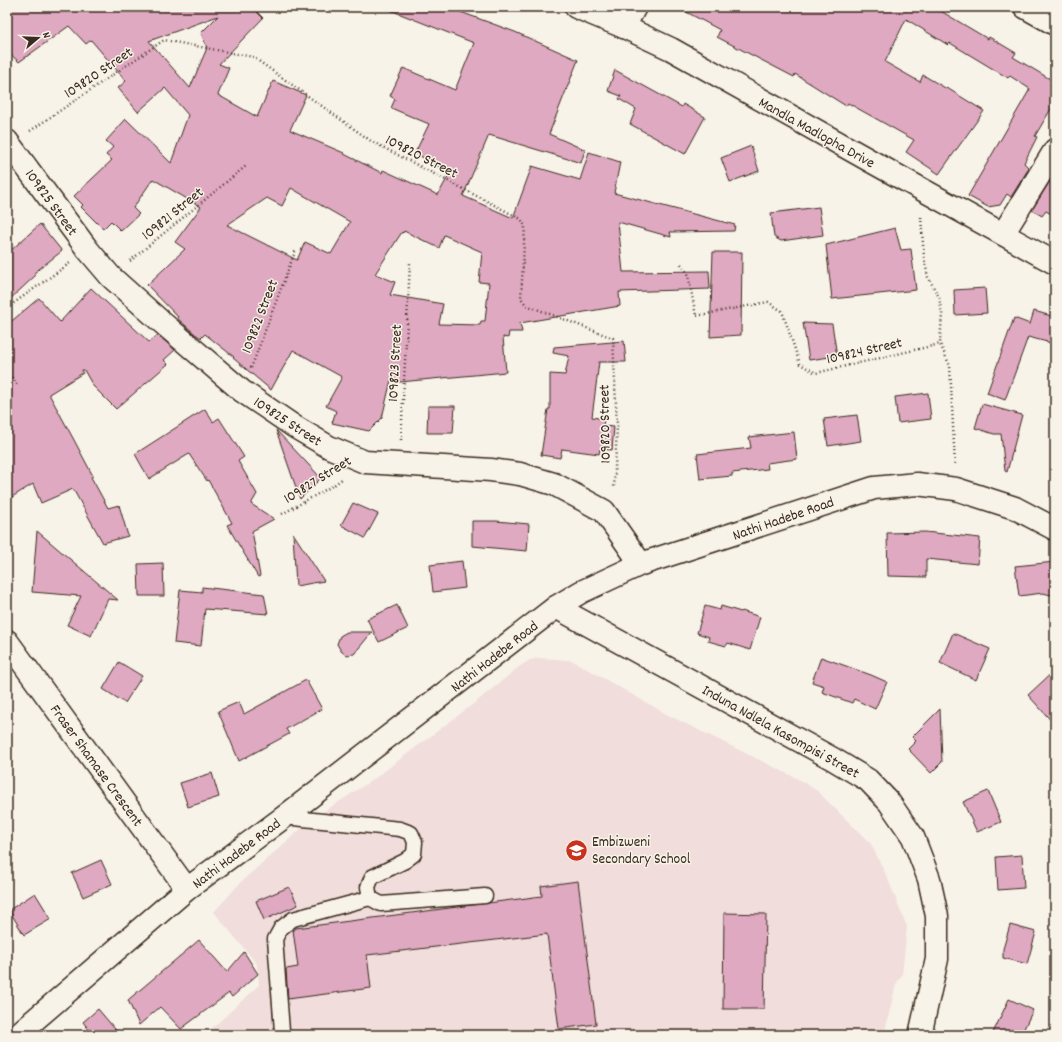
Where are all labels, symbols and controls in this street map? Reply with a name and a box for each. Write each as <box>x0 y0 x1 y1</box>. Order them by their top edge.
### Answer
north arrow <box>18 18 58 58</box>
text: N <box>37 30 54 41</box>
street label: 109820 Street <box>60 42 138 105</box>
street label: Mandla Madlopha Drive <box>754 93 879 175</box>
street label: 109820 Street <box>381 130 462 186</box>
street label: 109825 Street <box>19 165 82 241</box>
street label: 109821 Street <box>138 182 209 246</box>
street label: 109822 Street <box>237 276 285 357</box>
street label: 109823 Street <box>383 323 409 402</box>
street label: 109824 Street <box>824 332 905 371</box>
street label: 109820 Street <box>594 384 618 464</box>
street label: 109825 Street <box>248 392 326 453</box>
street label: 109827 Street <box>280 451 357 510</box>
street label: Nathi Hadebe Road <box>730 492 837 548</box>
street label: Nathi Hadebe Road <box>447 616 544 699</box>
street label: Induna Ndlela Kasompisi Street <box>697 680 863 785</box>
street label: Fraser Shamase Crescent <box>43 700 148 832</box>
street label: Nathi Hadebe Road <box>188 814 286 895</box>
place label: Embizweni Secondary School <box>592 832 691 871</box>
school or university icon: Embizweni Secondary School <box>563 837 589 863</box>

